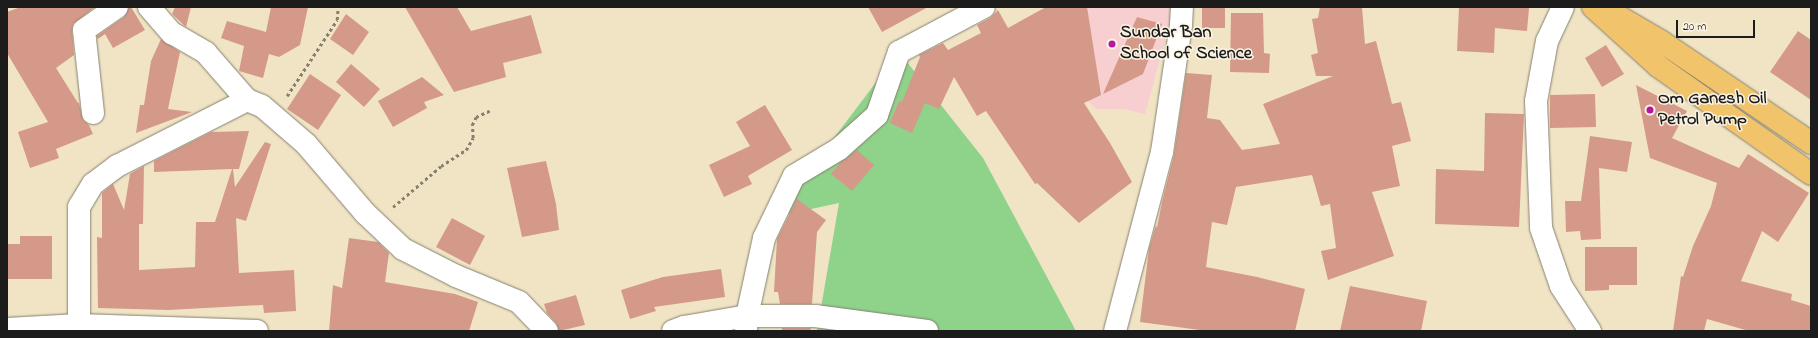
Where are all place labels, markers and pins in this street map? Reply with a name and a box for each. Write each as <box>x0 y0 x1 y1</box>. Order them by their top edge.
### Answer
place label: Sundar Ban School of Science <box>1120 23 1252 66</box>
marker: Sundar Ban School of Science <box>1107 39 1117 49</box>
place label: Om Ganesh Oil Petrol Pump <box>1658 89 1767 132</box>
marker: Om Ganesh Oil Petrol Pump <box>1645 105 1655 115</box>

